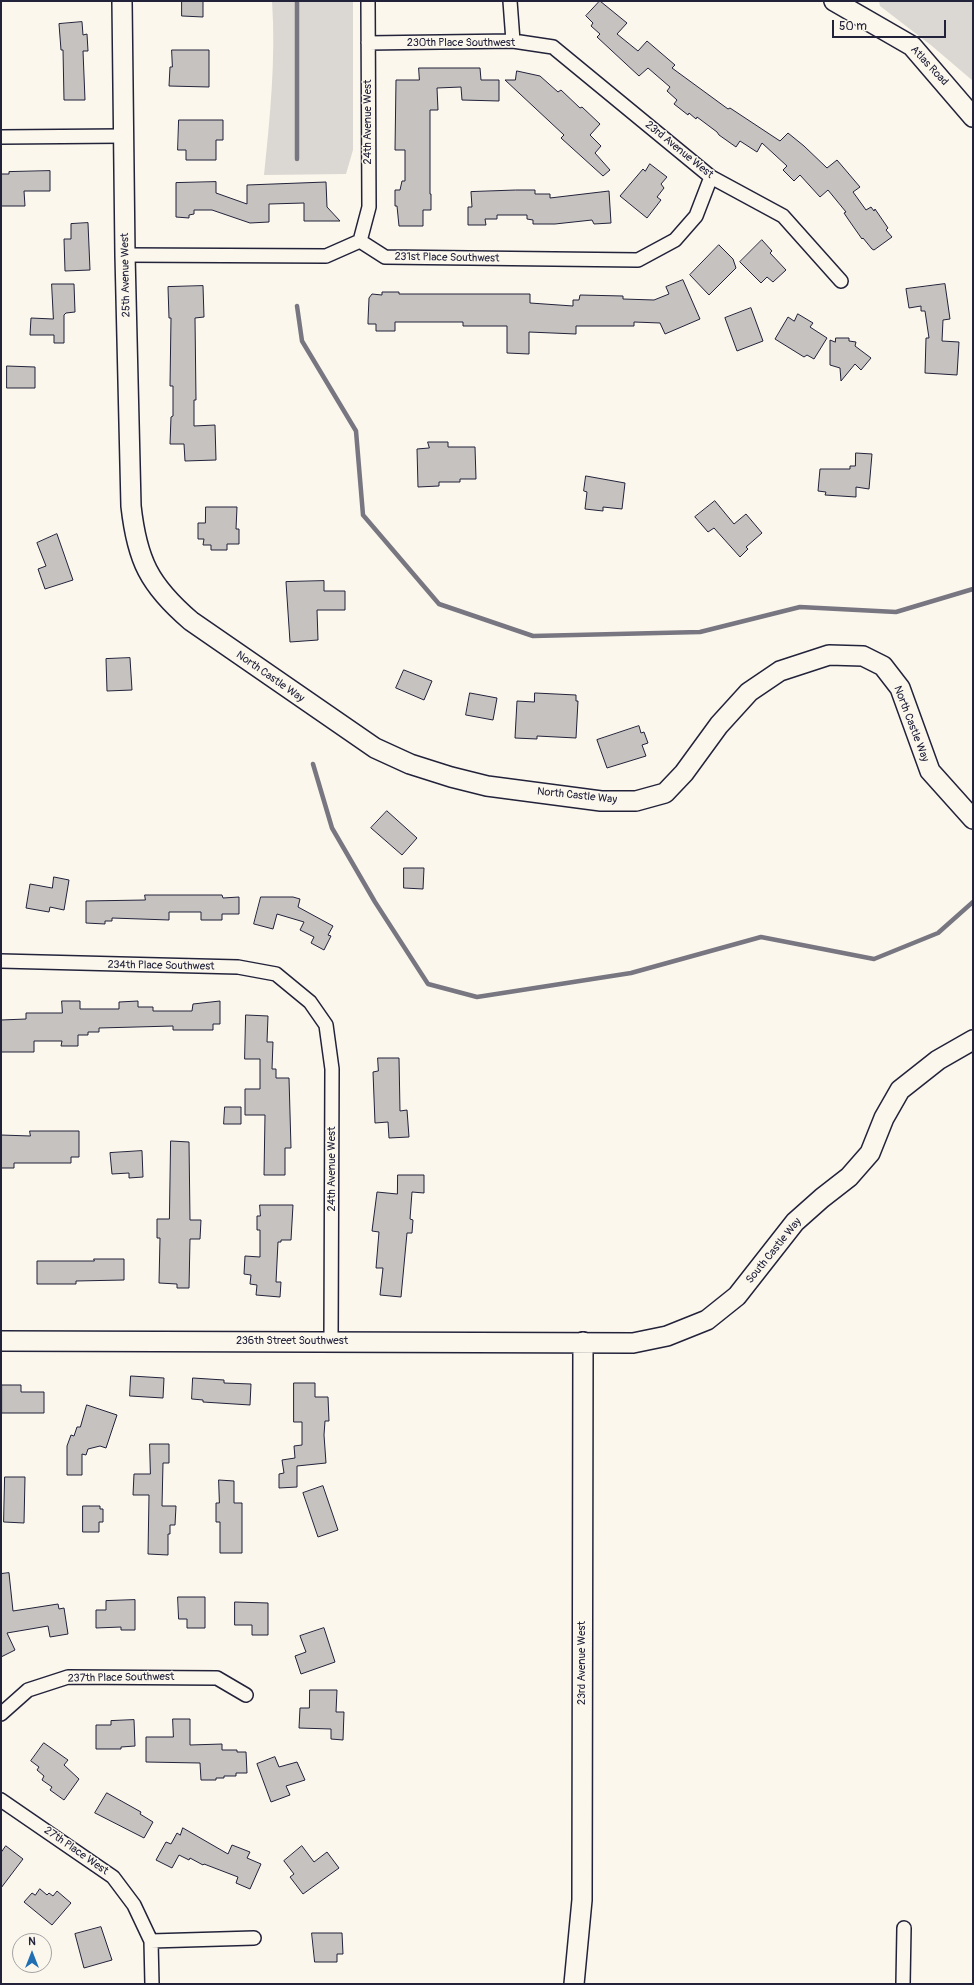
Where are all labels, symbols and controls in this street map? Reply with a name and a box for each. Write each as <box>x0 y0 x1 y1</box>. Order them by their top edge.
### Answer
scale bar <box>834 12 948 38</box>
text: 50 m <box>839 19 867 34</box>
street label: 230th Place Southwest <box>407 36 515 50</box>
street label: Atlas Road <box>907 43 951 89</box>
street label: 24th Avenue West <box>361 80 375 164</box>
street label: 23rd Avenue West <box>642 118 716 182</box>
street label: 25th Avenue West <box>119 233 133 317</box>
street label: 231st Place Southwest <box>394 250 500 266</box>
street label: North Castle Way <box>233 649 307 705</box>
street label: North Castle Way <box>890 684 932 764</box>
street label: North Castle Way <box>536 785 618 807</box>
street label: 234th Place Southwest <box>107 958 215 974</box>
street label: 24th Avenue West <box>325 1127 339 1211</box>
street label: South Castle Way <box>743 1215 805 1287</box>
street label: 236th Street Southwest <box>236 1334 348 1348</box>
street label: 23rd Avenue West <box>575 1621 589 1705</box>
street label: 237th Place Southwest <box>68 1670 174 1686</box>
street label: 27th Place West <box>41 1824 111 1878</box>
north arrow <box>12 1933 52 1973</box>
text: N <box>28 1935 36 1948</box>

